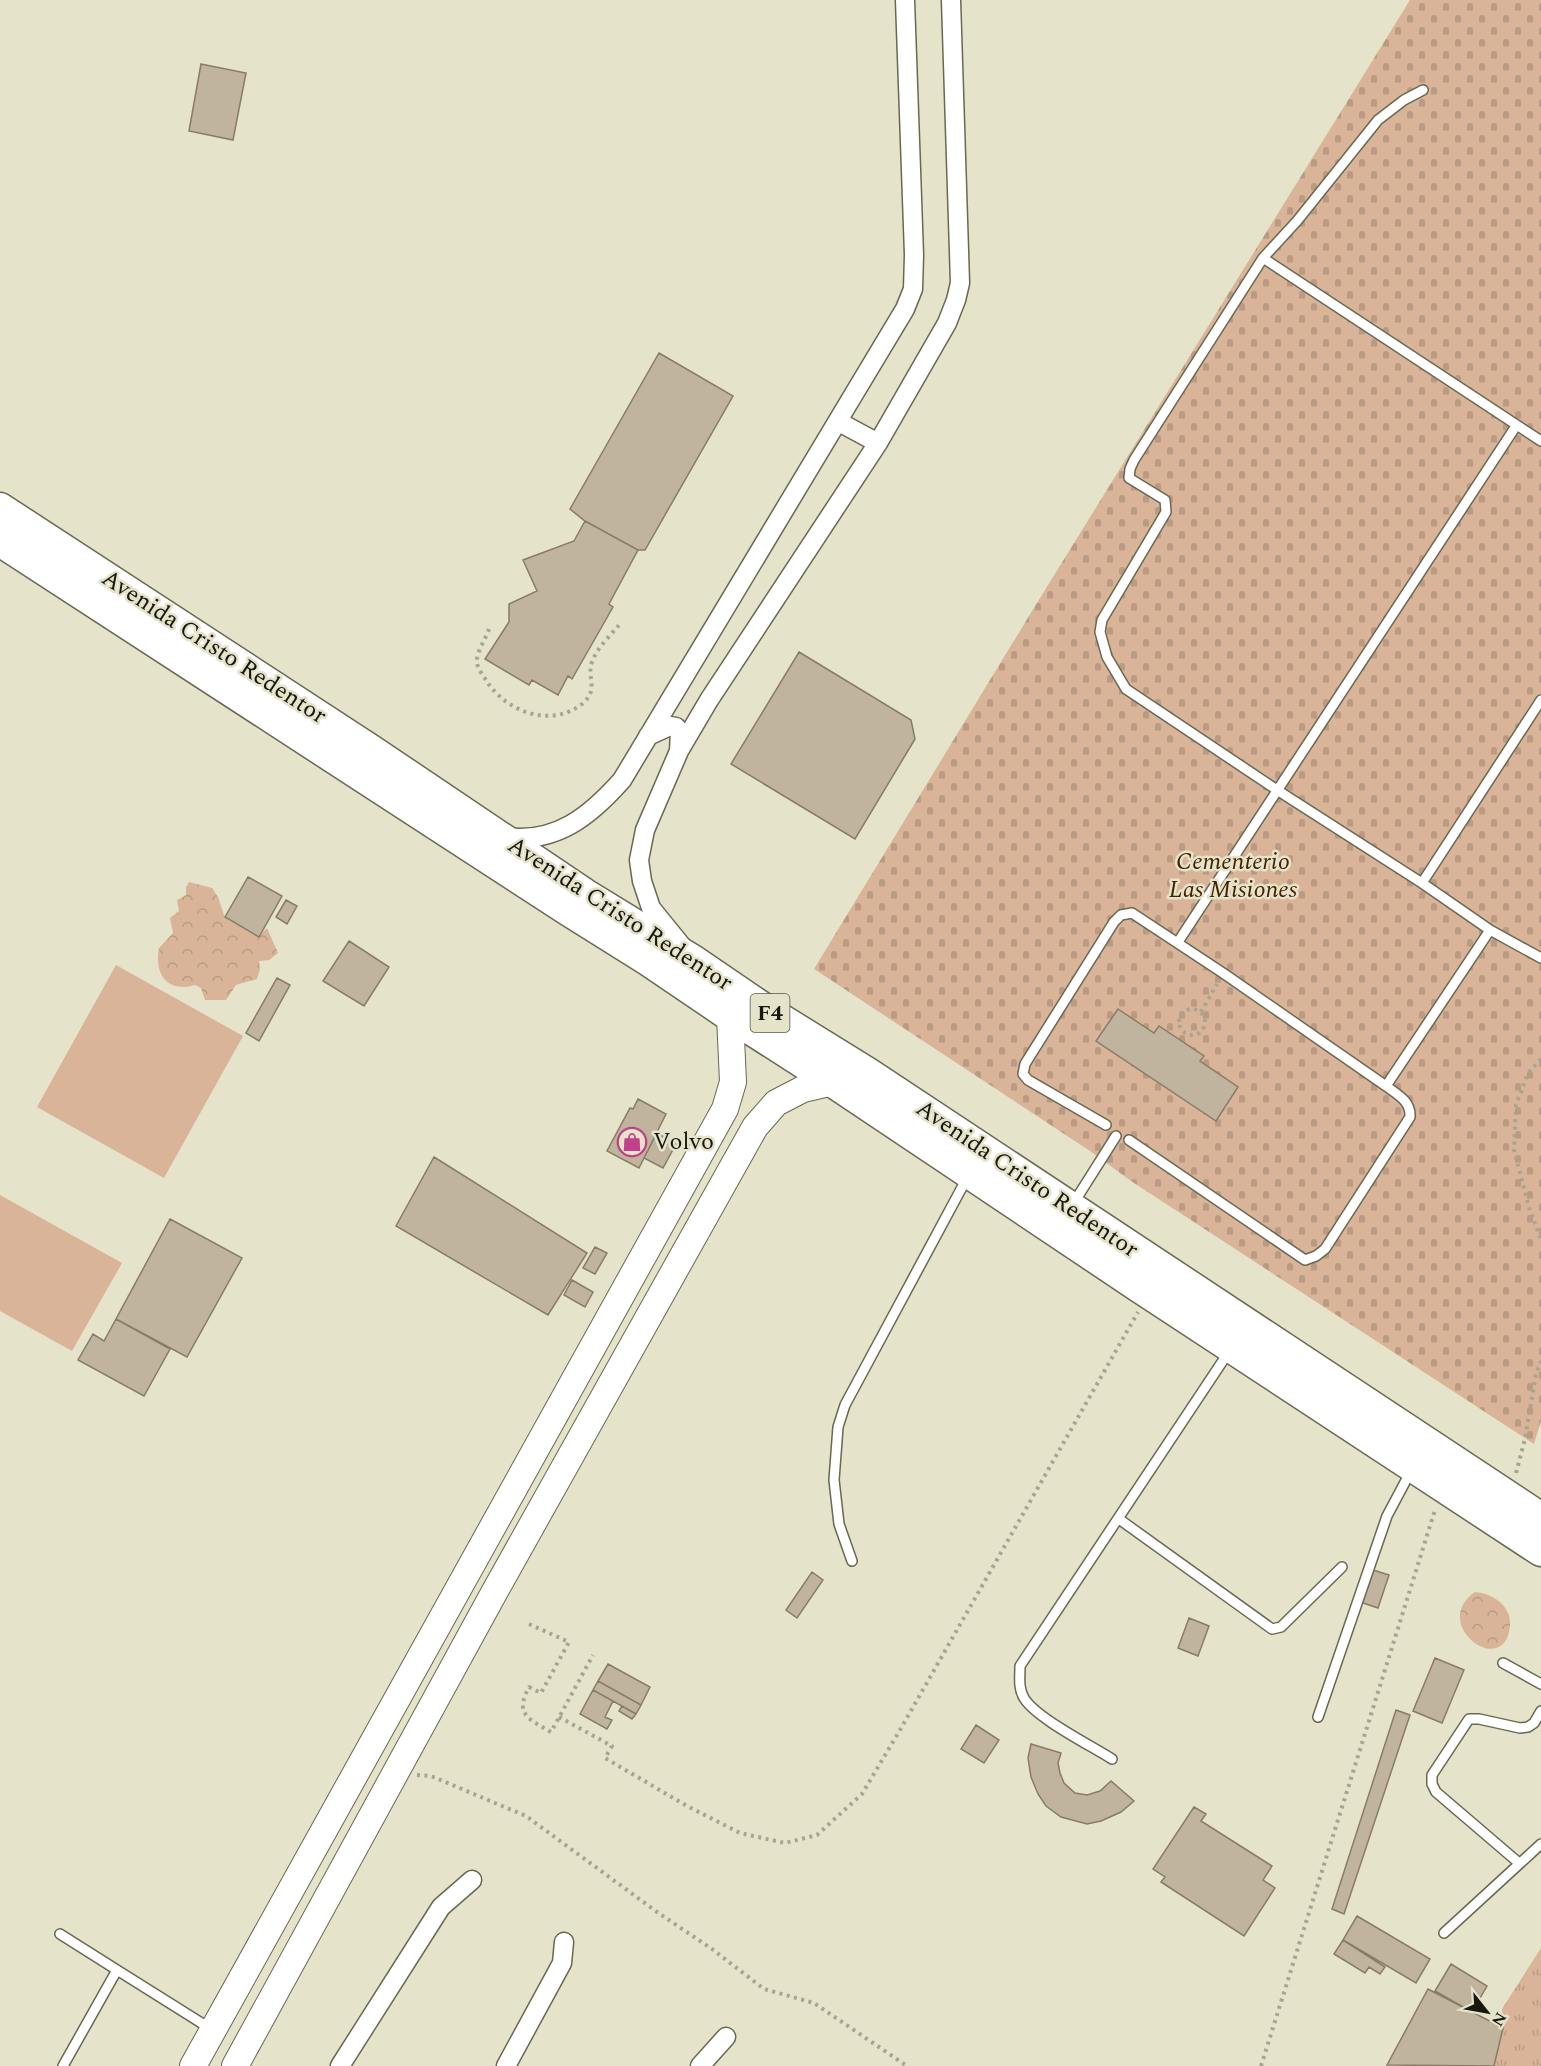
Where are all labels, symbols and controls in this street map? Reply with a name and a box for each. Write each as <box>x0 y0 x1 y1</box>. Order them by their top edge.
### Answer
street label: Avenida Cristo Redentor <box>94 561 334 733</box>
street label: Avenida Cristo Redentor <box>500 828 740 1000</box>
park label: Cementerio Las Misiones <box>1169 844 1298 908</box>
road number: F4 <box>750 994 790 1032</box>
street label: Avenida Cristo Redentor <box>908 1091 1146 1267</box>
place label: Volvo <box>653 1124 714 1160</box>
shop icon: Volvo <box>616 1126 648 1158</box>
north arrow <box>1457 1982 1517 2042</box>
text: N <box>1485 2007 1513 2031</box>

